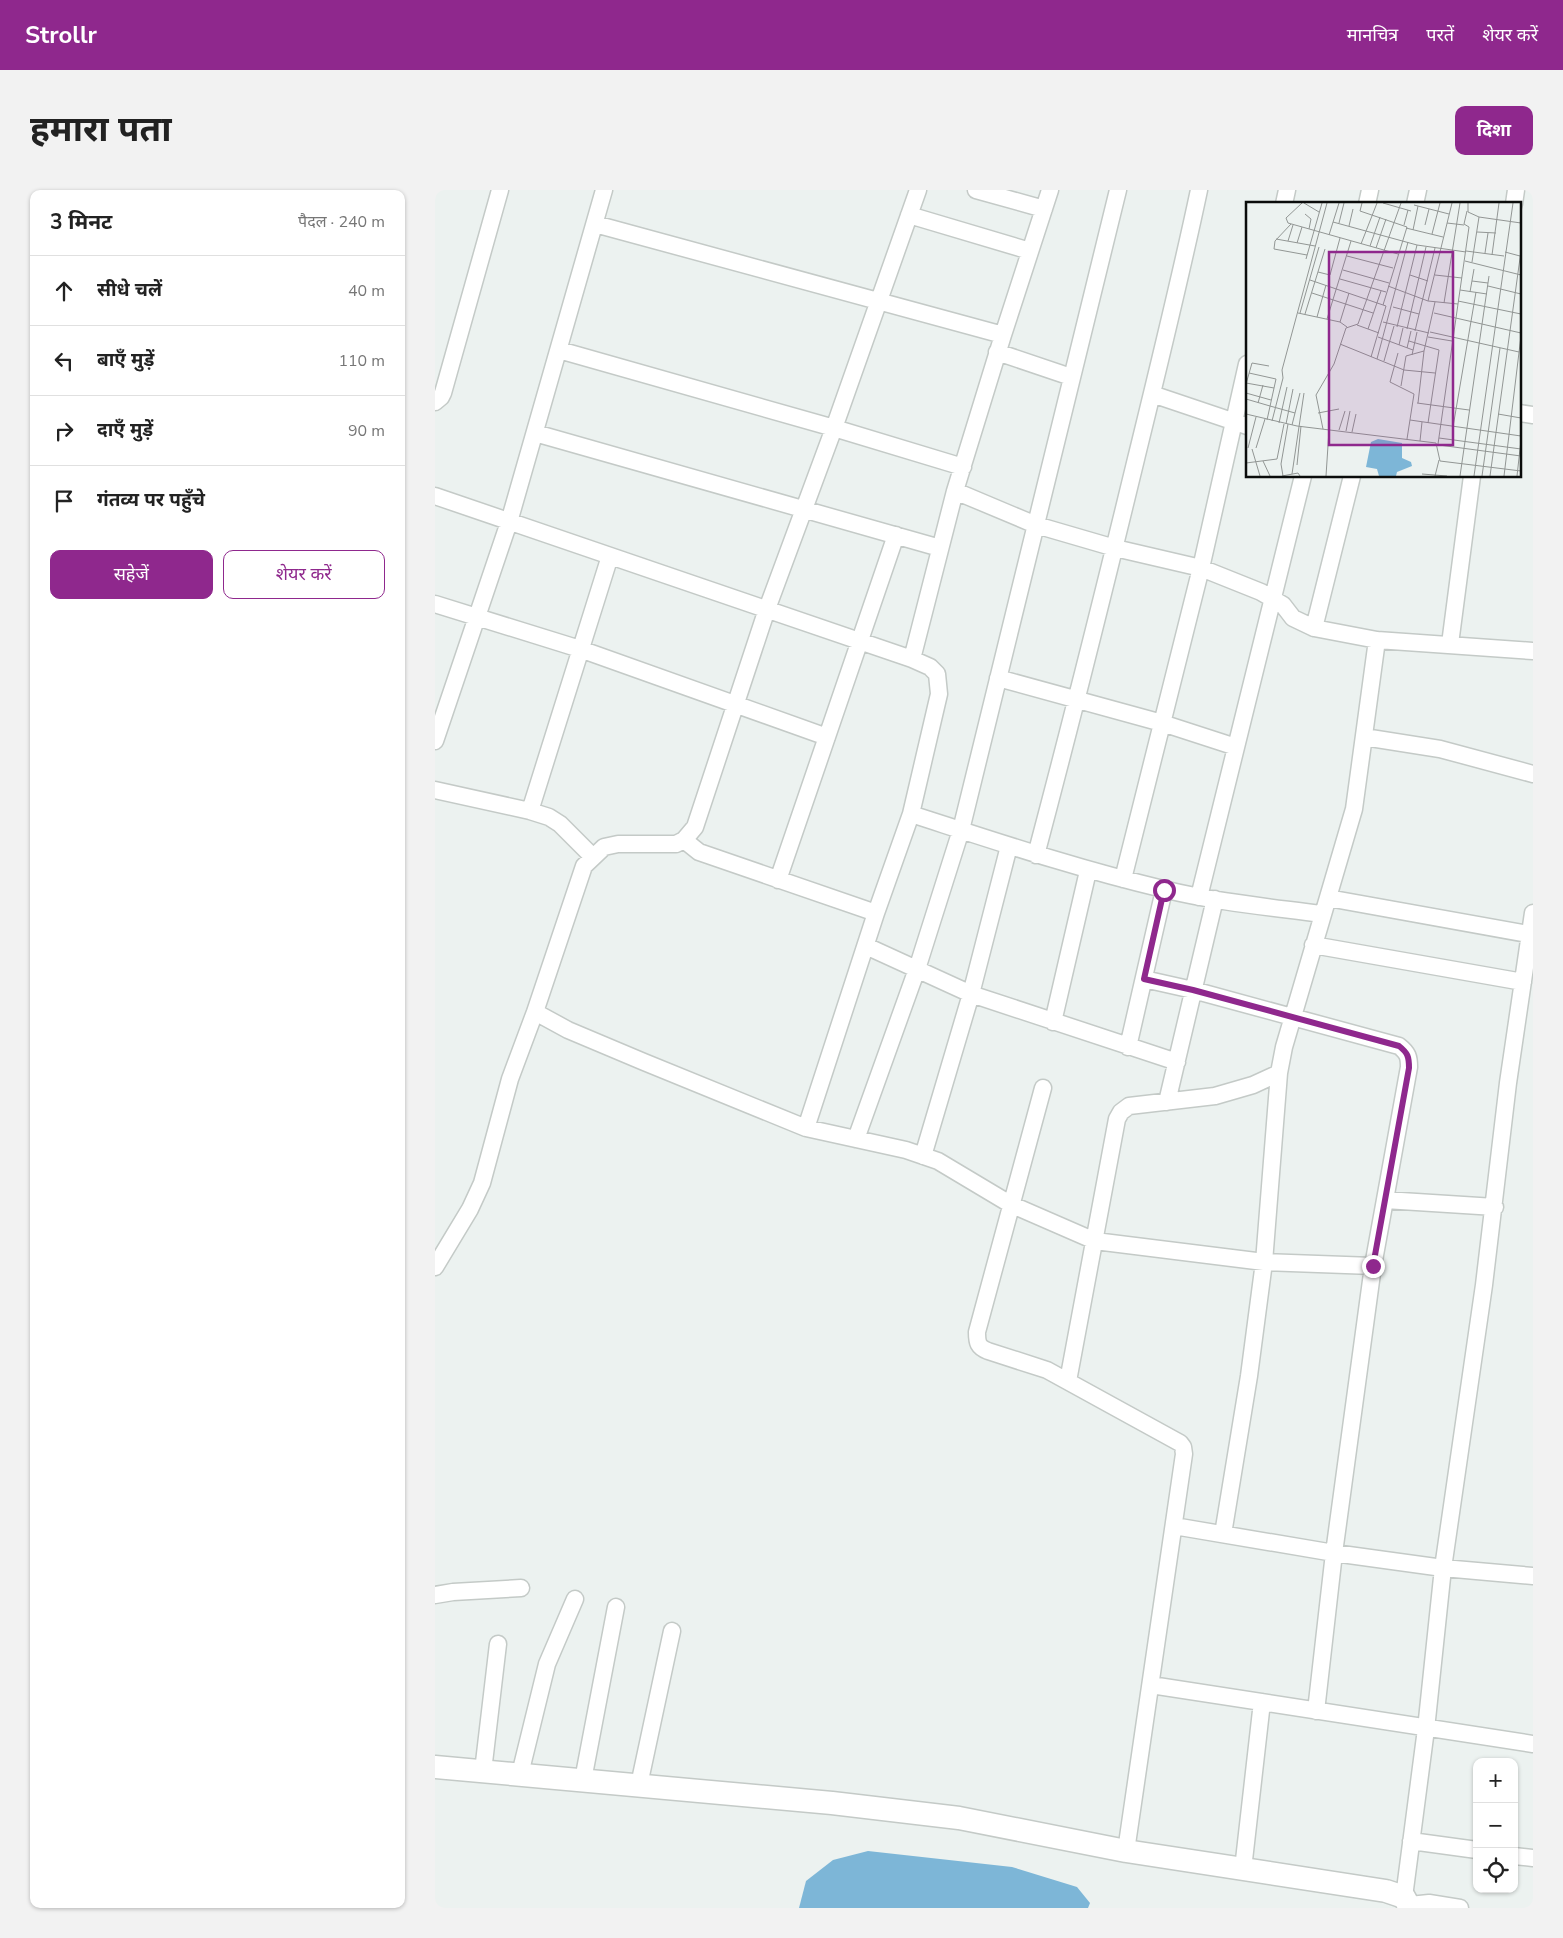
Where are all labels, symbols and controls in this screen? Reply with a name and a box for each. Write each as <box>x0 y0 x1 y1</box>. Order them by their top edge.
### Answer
text: Strollr <box>25 19 97 51</box>
text: मानचित्र <box>1347 23 1398 47</box>
text: परतें <box>1426 23 1454 47</box>
text: शेयर करें <box>1482 23 1538 47</box>
text: हमारा पता <box>30 106 172 153</box>
button: दिशा <box>1455 106 1533 155</box>
inset map <box>1246 202 1521 478</box>
text: 3 मिनट <box>50 208 112 236</box>
text: पैदल · 240 m <box>298 211 385 233</box>
icon: ahead <box>50 277 78 305</box>
text: सीधे चलें <box>97 277 162 303</box>
text: 40 m <box>348 280 385 302</box>
icon: left <box>50 347 78 375</box>
text: बाएँ मुड़ें <box>97 347 154 373</box>
text: 110 m <box>338 350 385 372</box>
icon: right <box>50 417 78 445</box>
text: दाएँ मुड़ें <box>97 417 153 443</box>
text: 90 m <box>348 420 385 442</box>
icon: arrive <box>50 487 78 515</box>
text: गंतव्य पर पहुँचे <box>97 487 205 513</box>
button: सहेजें <box>50 550 213 599</box>
button: शेयर करें <box>223 550 385 599</box>
route start <box>1153 879 1176 902</box>
route end <box>1362 1255 1385 1278</box>
map controls <box>1473 1758 1518 1893</box>
button: + <box>1473 1758 1518 1803</box>
button: − <box>1473 1803 1518 1848</box>
button: locate <box>1473 1848 1518 1893</box>

